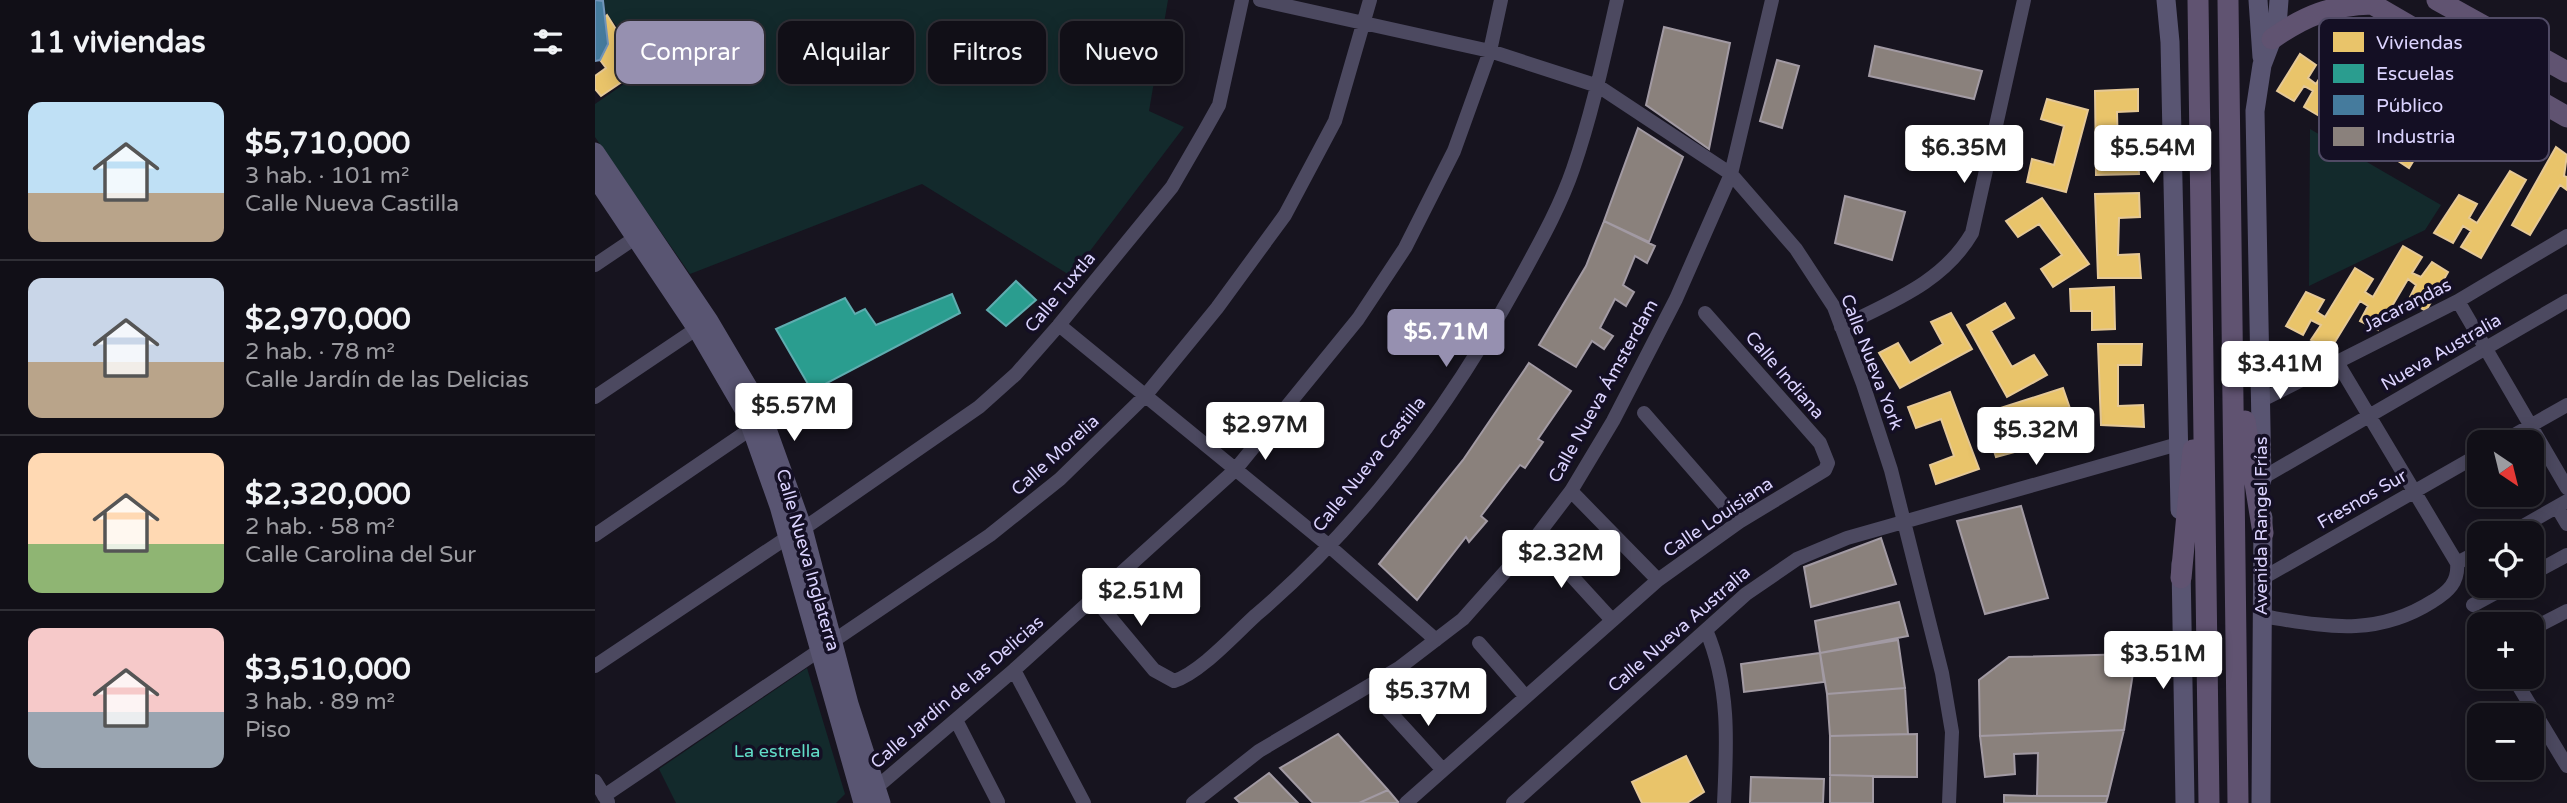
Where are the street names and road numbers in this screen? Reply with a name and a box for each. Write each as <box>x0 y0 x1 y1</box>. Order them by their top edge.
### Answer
street label: Calle Tuxtla <box>1020 247 1100 337</box>
street label: Jacarandas <box>2359 273 2455 337</box>
street label: Calle Nueva York <box>1836 291 1908 433</box>
street label: Calle Nueva Ámsterdam <box>1543 296 1663 486</box>
street label: Nueva Australia <box>2377 309 2505 395</box>
street label: Calle Indiana <box>1741 326 1829 424</box>
street label: Calle Nueva Castilla <box>1308 392 1430 536</box>
street label: Calle Morelia <box>1007 410 1103 500</box>
street label: Avenida Rangel Frías <box>2250 436 2272 616</box>
street label: Fresnos Sur <box>2313 464 2411 534</box>
street label: Calle Nueva Inglaterra <box>771 466 845 654</box>
street label: Calle Louisiana <box>1659 472 1777 562</box>
street label: Calle Nueva Australia <box>1603 561 1755 697</box>
street label: Calle Jardín de las Delicias <box>866 611 1048 773</box>

